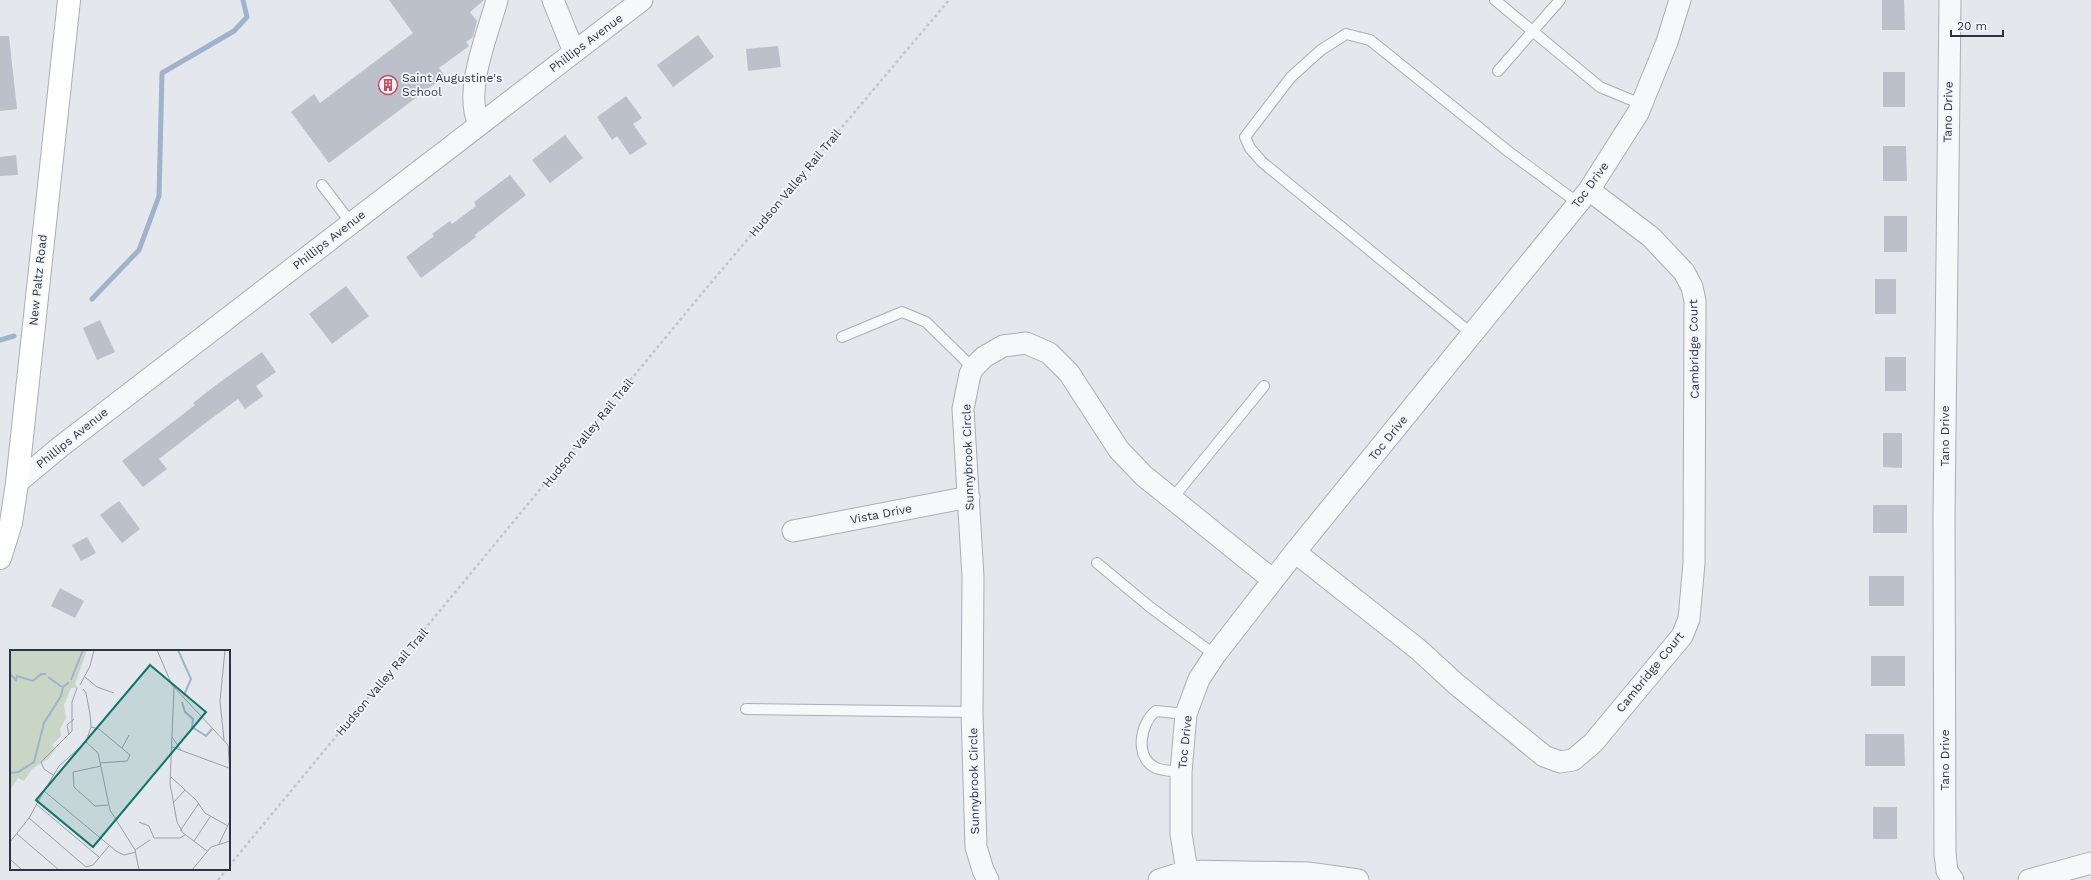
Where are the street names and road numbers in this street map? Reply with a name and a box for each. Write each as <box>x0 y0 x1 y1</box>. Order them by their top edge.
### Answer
street label: Phillips Avenue <box>546 11 626 75</box>
street label: Tano Drive <box>1940 81 1956 143</box>
street label: Hudson Valley Rail Trail <box>746 126 844 240</box>
street label: Toc Drive <box>1569 159 1612 211</box>
street label: Phillips Avenue <box>290 207 368 273</box>
street label: New Paltz Road <box>26 234 50 326</box>
street label: Cambridge Court <box>1686 299 1702 399</box>
street label: Hudson Valley Rail Trail <box>540 376 636 490</box>
street label: Sunnybrook Circle <box>959 403 977 511</box>
street label: Phillips Avenue <box>33 405 111 471</box>
street label: Tano Drive <box>1938 405 1952 467</box>
street label: Toc Drive <box>1366 413 1410 463</box>
street label: Vista Drive <box>849 501 913 527</box>
street label: Hudson Valley Rail Trail <box>333 625 431 739</box>
street label: Cambridge Court <box>1613 629 1687 715</box>
street label: Toc Drive <box>1175 714 1195 769</box>
street label: Sunnybrook Circle <box>966 728 982 834</box>
street label: Tano Drive <box>1938 729 1952 791</box>

